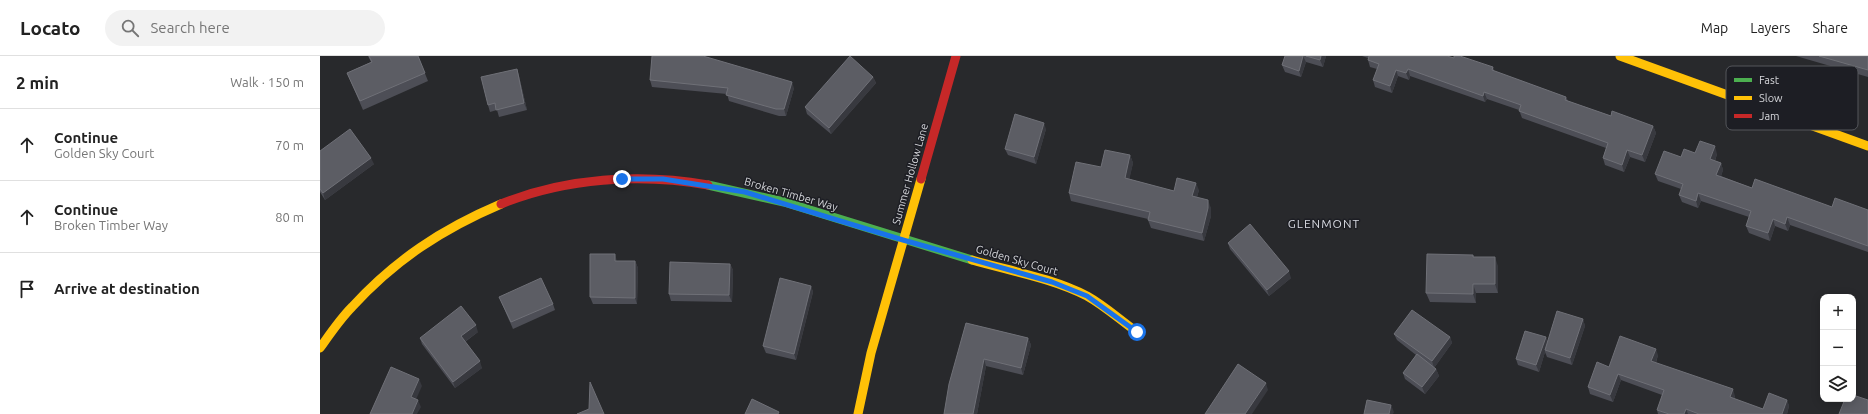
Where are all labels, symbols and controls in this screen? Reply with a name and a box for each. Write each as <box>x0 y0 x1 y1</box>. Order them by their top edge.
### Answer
search box <box>105 10 385 46</box>
text: Locato <box>20 17 81 39</box>
icon: search <box>119 17 141 39</box>
text: Search here <box>151 19 230 36</box>
text: Map <box>1701 20 1728 36</box>
text: Layers <box>1750 20 1790 36</box>
text: Share <box>1812 20 1848 36</box>
legend <box>1726 66 1858 130</box>
text: 2 min <box>16 73 59 92</box>
text: Fast <box>1759 74 1780 86</box>
text: Walk · 150 m <box>230 75 304 89</box>
text: Slow <box>1759 92 1783 104</box>
text: Jam <box>1759 110 1780 122</box>
street label: Summer Hollow Lane <box>890 122 930 226</box>
text: Continue <box>54 129 118 146</box>
icon: ahead <box>16 134 38 156</box>
text: 70 m <box>275 138 304 152</box>
text: Golden Sky Court <box>54 146 154 160</box>
route end <box>613 170 631 188</box>
street label: Broken Timber Way <box>743 175 840 213</box>
text: Continue <box>54 201 118 218</box>
icon: ahead <box>16 206 38 228</box>
text: 80 m <box>275 210 304 224</box>
district label: GLENMONT <box>1288 217 1360 230</box>
text: Broken Timber Way <box>54 218 168 232</box>
street label: Golden Sky Court <box>974 243 1060 278</box>
icon: arrive <box>16 278 38 300</box>
text: Arrive at destination <box>54 280 200 297</box>
map controls <box>1820 294 1856 402</box>
button: + <box>1820 294 1856 330</box>
route start <box>1128 323 1146 341</box>
button: − <box>1820 330 1856 366</box>
button: layers <box>1820 366 1856 402</box>

